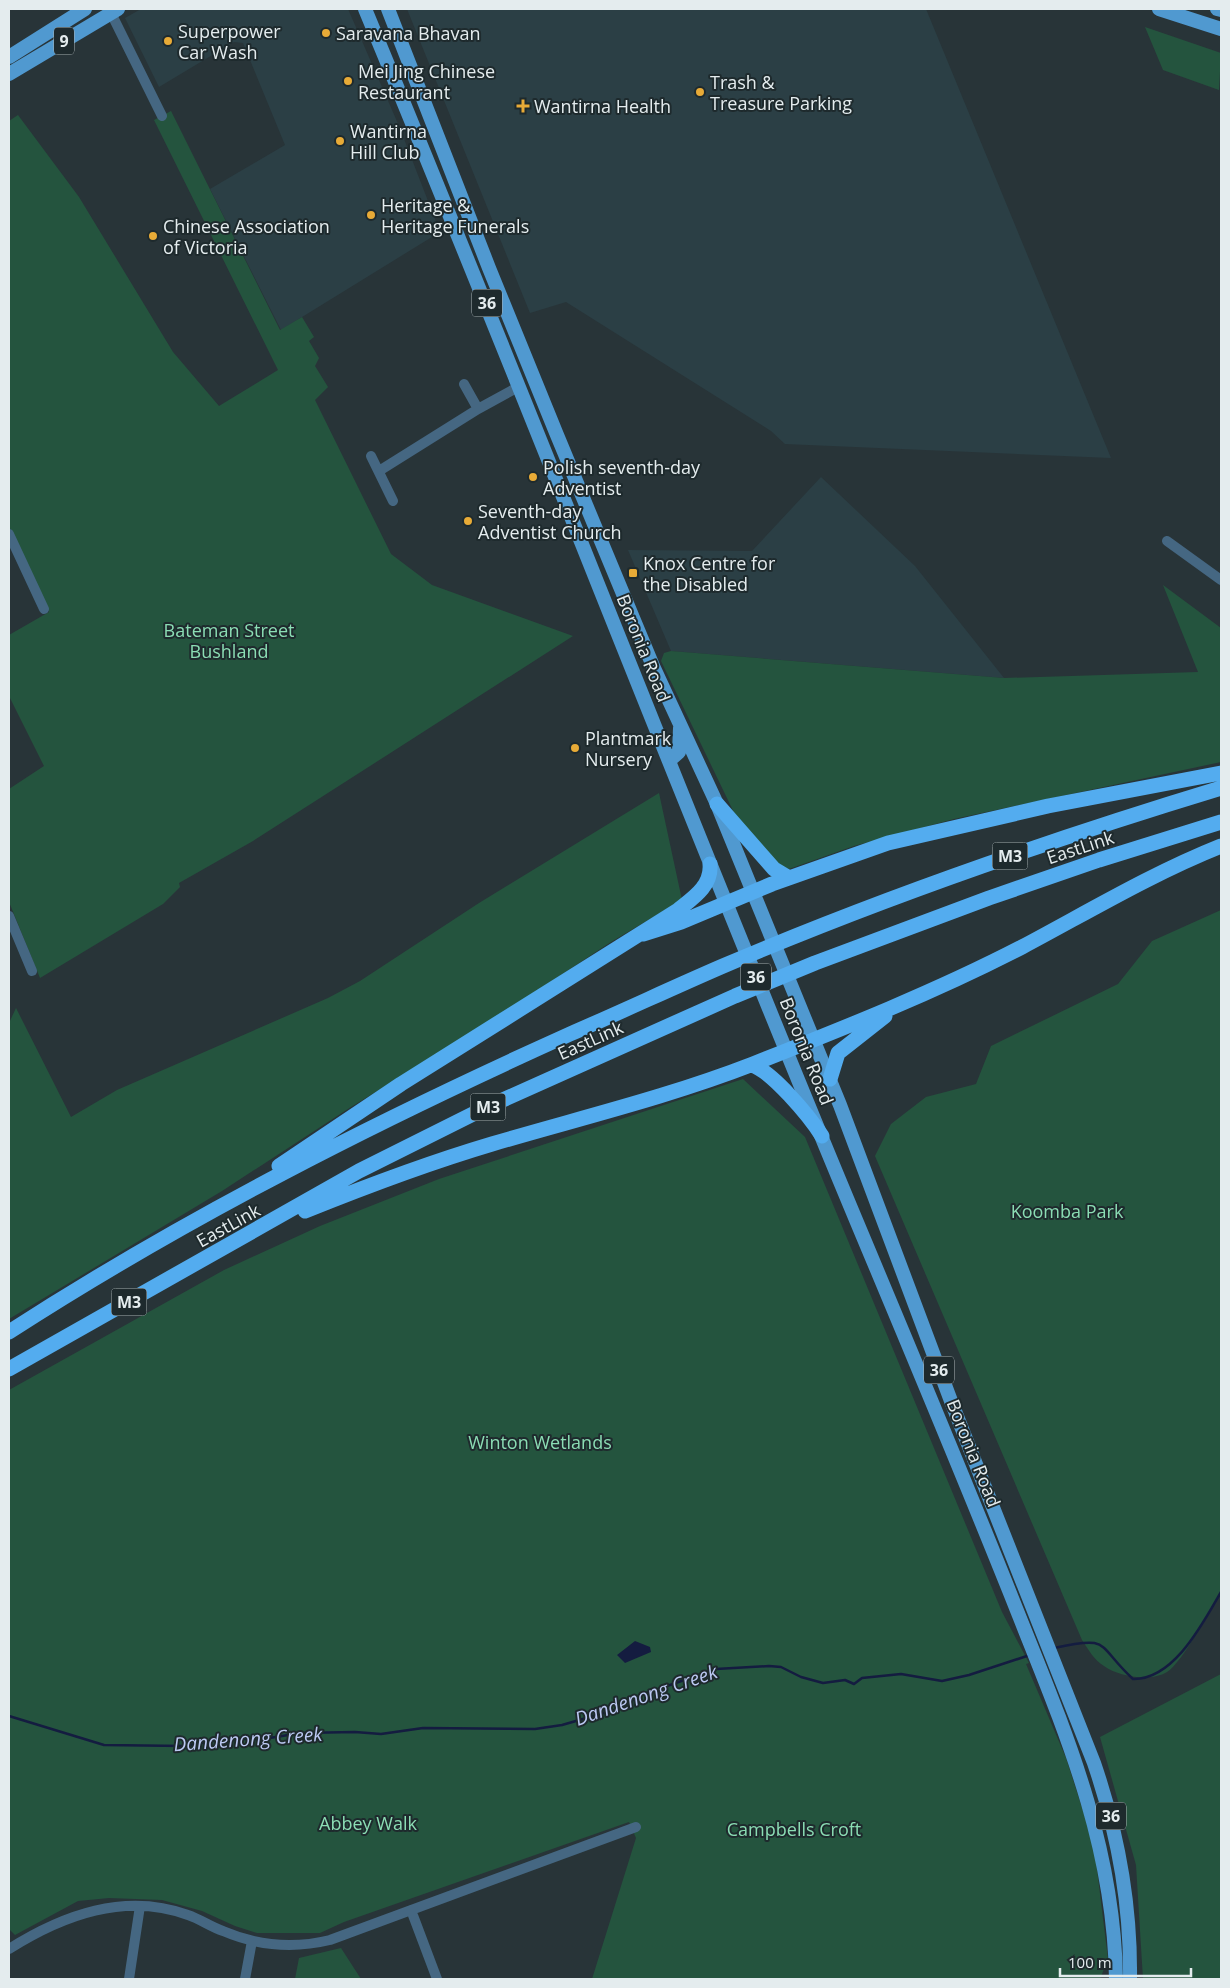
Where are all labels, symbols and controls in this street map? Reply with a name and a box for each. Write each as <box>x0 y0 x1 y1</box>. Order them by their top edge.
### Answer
place label: Superpower Car Wash <box>178 19 281 64</box>
place label: Saravana Bhavan <box>336 21 481 45</box>
road number: 9 <box>54 27 74 54</box>
marker: Saravana Bhavan <box>320 27 332 39</box>
marker: Superpower Car Wash <box>162 35 174 47</box>
place label: Mei Jing Chinese Restaurant <box>358 59 495 104</box>
place label: Trash & Treasure Parking <box>710 70 852 115</box>
marker: Mei Jing Chinese Restaurant <box>342 75 354 87</box>
marker: Trash & Treasure Parking <box>694 86 706 98</box>
place label: Wantirna Health <box>534 94 671 118</box>
marker: Wantirna Health <box>516 99 530 113</box>
place label: Wantirna Hill Club <box>350 119 427 164</box>
marker: Wantirna Hill Club <box>334 135 346 147</box>
place label: Heritage & Heritage Funerals <box>381 193 529 238</box>
marker: Heritage & Heritage Funerals <box>365 209 377 221</box>
place label: Chinese Association of Victoria <box>163 214 330 259</box>
marker: Chinese Association of Victoria <box>147 230 159 242</box>
road number: 36 <box>472 290 502 316</box>
place label: Polish seventh-day Adventist <box>543 455 701 500</box>
marker: Polish seventh-day Adventist <box>527 471 539 483</box>
place label: Seventh-day Adventist Church <box>478 499 622 544</box>
marker: Seventh-day Adventist Church <box>462 515 474 527</box>
place label: Knox Centre for the Disabled <box>643 551 776 596</box>
marker: Knox Centre for the Disabled <box>627 567 639 579</box>
street label: Boronia Road <box>612 591 676 705</box>
park label: Bateman Street Bushland <box>164 618 294 663</box>
place label: Plantmark Nursery <box>585 726 672 771</box>
marker: Plantmark Nursery <box>569 742 581 754</box>
street label: EastLink <box>1043 825 1117 869</box>
road number: M3 <box>992 842 1028 869</box>
road number: 36 <box>741 964 771 990</box>
street label: Boronia Road <box>775 994 839 1108</box>
street label: EastLink <box>553 1015 627 1065</box>
road number: M3 <box>470 1094 506 1120</box>
street label: EastLink <box>192 1197 265 1252</box>
park label: Koomba Park <box>1011 1199 1124 1223</box>
road number: M3 <box>112 1288 146 1315</box>
road number: 36 <box>924 1356 954 1384</box>
street label: Boronia Road <box>942 1396 1006 1510</box>
park label: Winton Wetlands <box>468 1430 612 1454</box>
water label: Dandenong Creek <box>571 1658 721 1732</box>
water label: Dandenong Creek <box>173 1721 324 1757</box>
road number: 36 <box>1096 1802 1126 1830</box>
park label: Abbey Walk <box>319 1811 417 1835</box>
park label: Campbells Croft <box>727 1817 861 1841</box>
scale bar <box>1060 1946 1191 1978</box>
text: 100 m <box>1068 1952 1112 1972</box>

